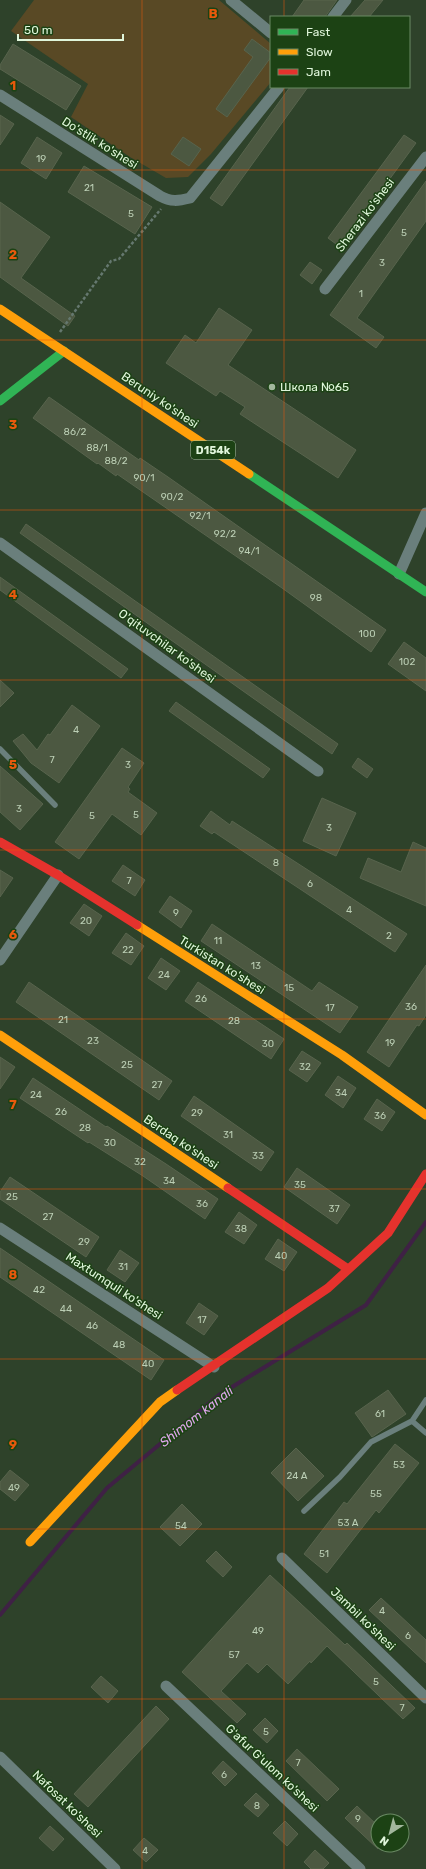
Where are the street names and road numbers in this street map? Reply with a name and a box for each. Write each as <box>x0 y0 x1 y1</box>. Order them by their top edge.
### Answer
street label: Do'stlik ko'shesi <box>59 114 141 172</box>
street label: Sherazi ko'shesi <box>333 175 397 255</box>
street label: Beruniy ko'shesi <box>119 369 201 431</box>
road number: D154k <box>191 441 235 459</box>
street label: O'qituvchilar ko'shesi <box>116 606 218 686</box>
street label: Turkistan ko'shesi <box>177 933 268 997</box>
street label: Berdaq ko'shesi <box>141 1112 221 1172</box>
street label: Maxtumquli ko'shesi <box>63 1250 165 1323</box>
street label: Jambil ko'shesi <box>328 1585 398 1654</box>
street label: Gʻafur Gʻulom ko'shesi <box>223 1721 321 1815</box>
street label: Nafosat ko'shesi <box>30 1767 105 1841</box>

